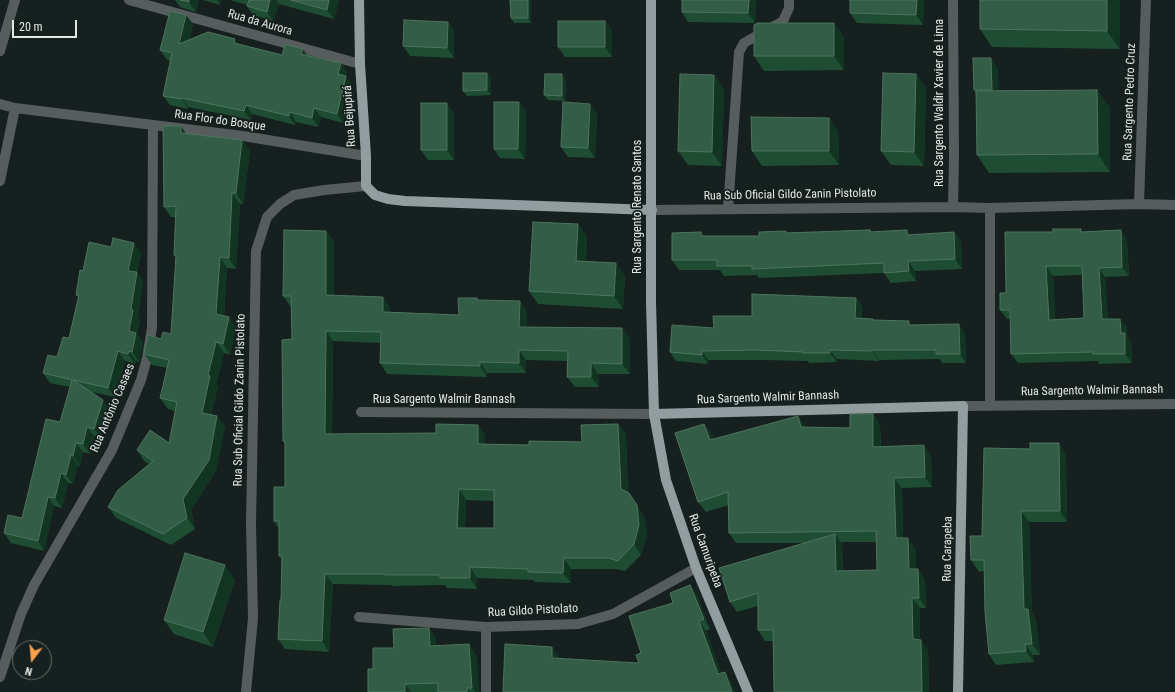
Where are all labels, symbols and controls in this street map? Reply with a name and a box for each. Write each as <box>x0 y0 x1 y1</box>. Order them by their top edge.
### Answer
street label: Rua da Aurora <box>226 7 294 39</box>
scale bar <box>14 12 79 38</box>
street label: Rua Sargento Waldir Xavier de Lima <box>933 19 947 187</box>
text: 20 m <box>19 20 43 34</box>
street label: Rua Sargento Pedro Cruz <box>1121 43 1139 161</box>
street label: Rua Beijupirá <box>341 85 359 147</box>
street label: Rua Flor do Bosque <box>174 107 266 135</box>
street label: Rua Sargento Renato Santos <box>631 140 645 274</box>
street label: Rua Sub Oficial Gildo Zanin Pistolato <box>703 186 877 204</box>
street label: Rua Sub Oficial Gildo Zanin Pistolato <box>231 313 249 487</box>
street label: Rua Antônio Casaes <box>88 361 138 455</box>
street label: Rua Sargento Walmir Bannash <box>1021 383 1163 399</box>
street label: Rua Sargento Walmir Bannash <box>697 388 839 408</box>
street label: Rua Sargento Walmir Bannash <box>373 393 515 407</box>
street label: Rua Camuripeba <box>685 512 725 590</box>
street label: Rua Carapeba <box>940 516 956 582</box>
street label: Rua Gildo Pistolato <box>488 601 578 621</box>
north arrow <box>12 640 52 680</box>
text: N <box>24 664 34 678</box>

